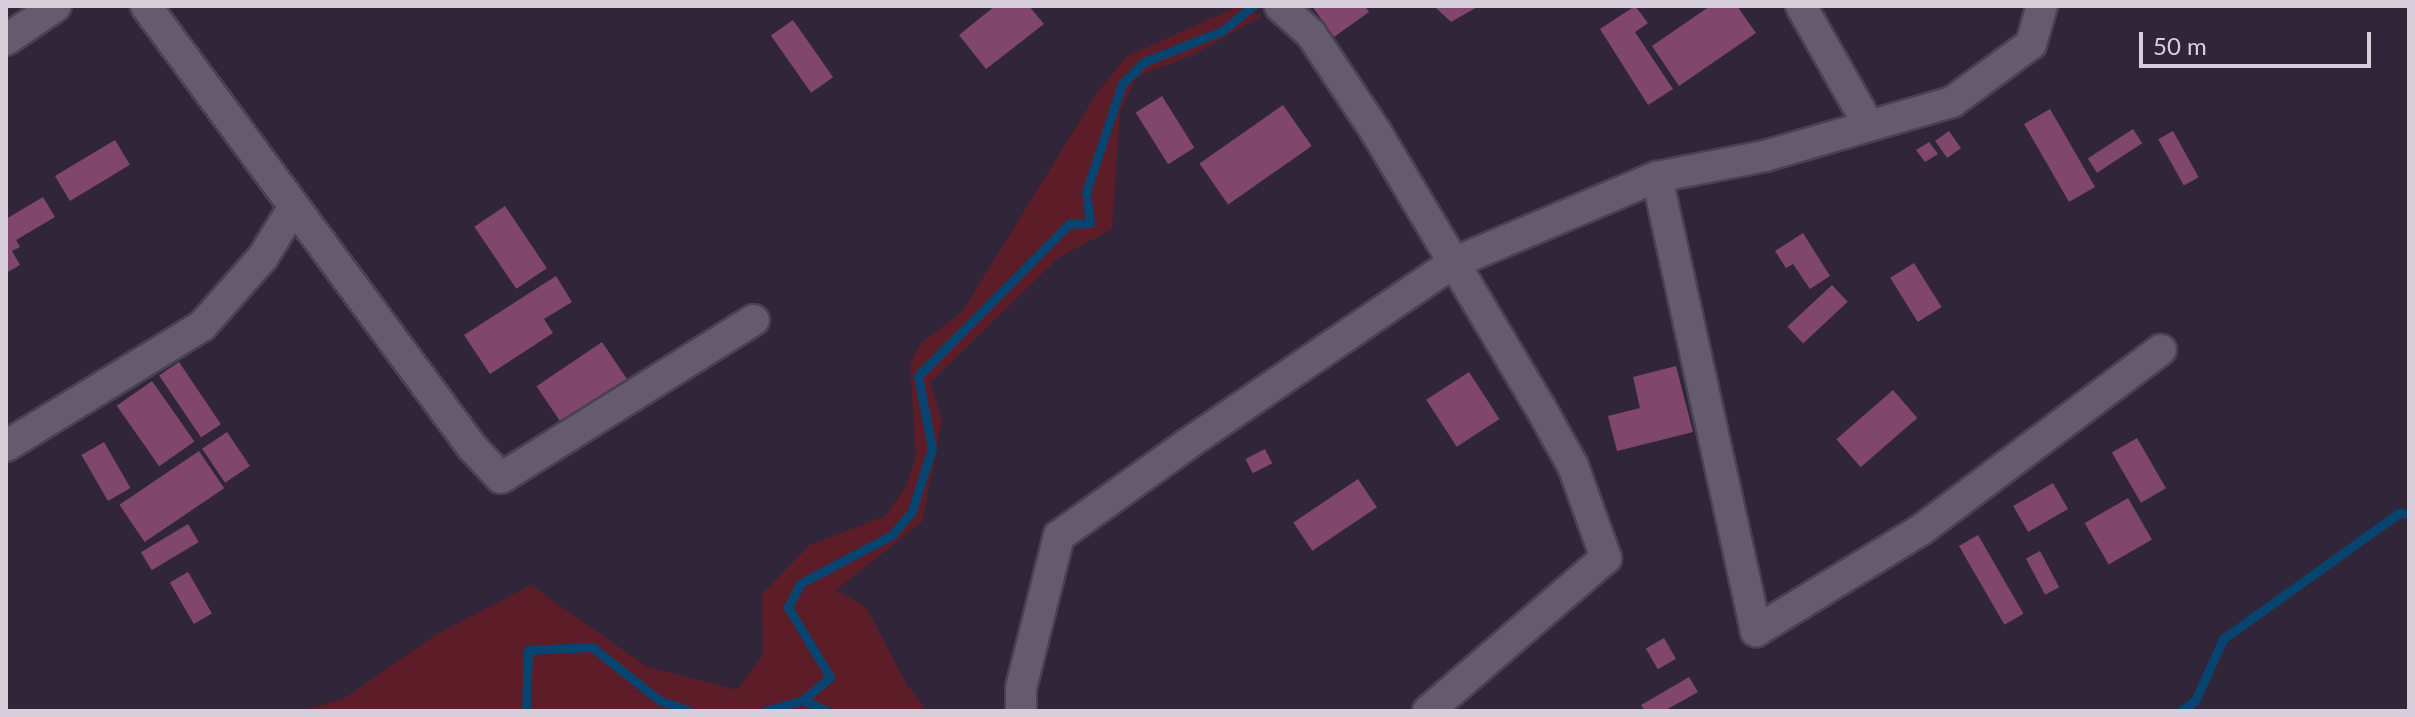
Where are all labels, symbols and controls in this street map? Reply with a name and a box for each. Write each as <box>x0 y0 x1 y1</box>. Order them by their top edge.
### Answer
scale bar <box>2143 16 2375 66</box>
text: 50 m <box>2153 31 2207 60</box>

